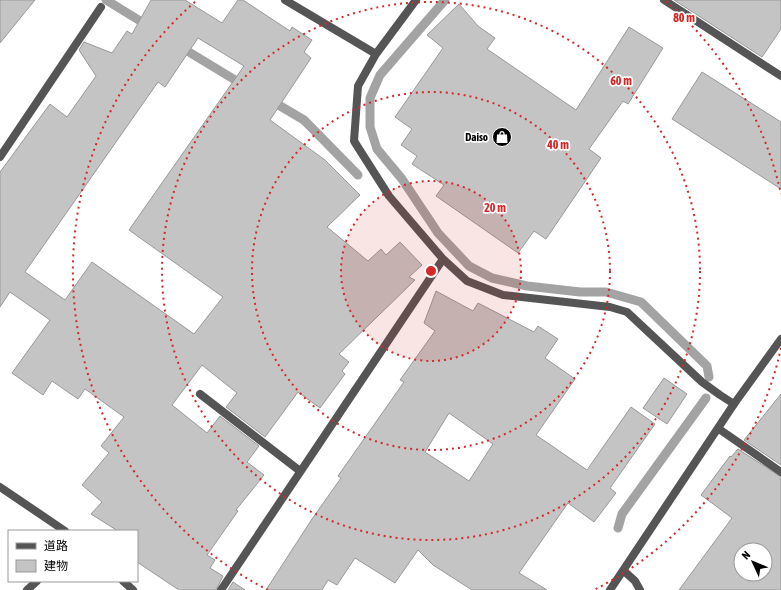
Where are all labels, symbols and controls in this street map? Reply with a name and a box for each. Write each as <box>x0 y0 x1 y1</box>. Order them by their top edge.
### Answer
text: 80 m <box>673 11 695 25</box>
text: 60 m <box>610 74 632 88</box>
shop icon: Daiso <box>491 126 513 148</box>
place label: Daiso <box>465 131 488 143</box>
text: 40 m <box>546 138 569 152</box>
text: 20 m <box>484 201 506 215</box>
centre of rings <box>424 264 438 278</box>
legend <box>8 530 138 582</box>
text: 道路 <box>44 539 68 553</box>
north arrow <box>733 542 773 582</box>
text: N <box>739 549 752 562</box>
text: 建物 <box>44 559 68 573</box>

